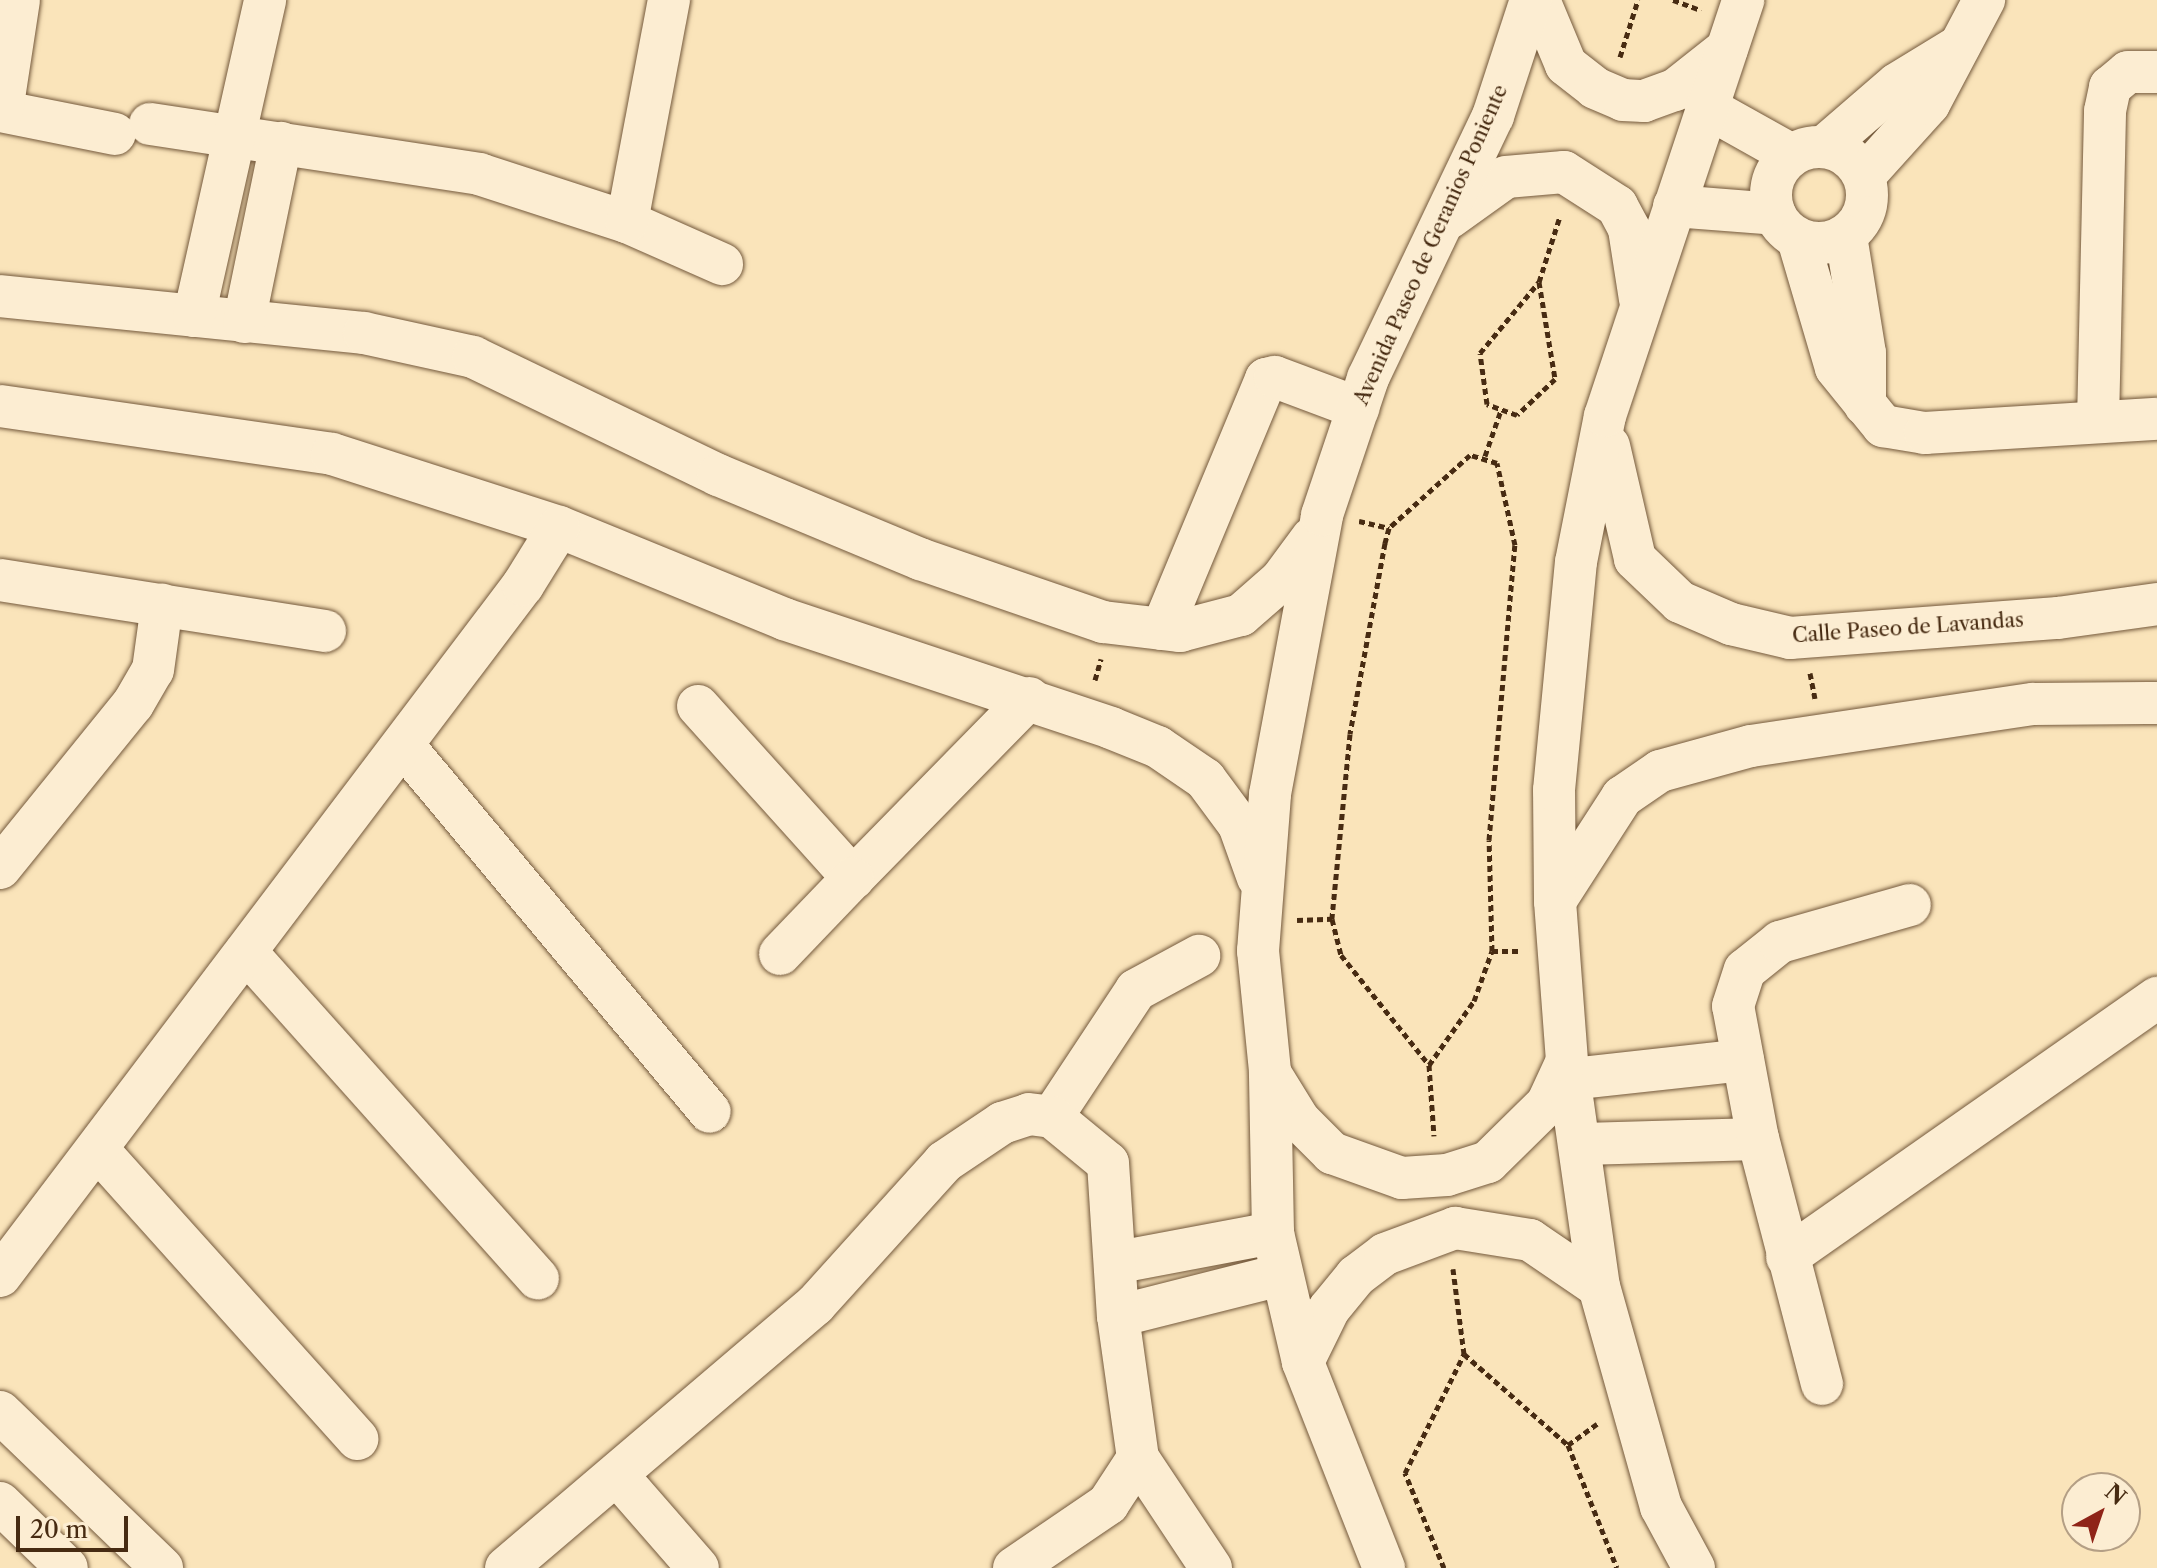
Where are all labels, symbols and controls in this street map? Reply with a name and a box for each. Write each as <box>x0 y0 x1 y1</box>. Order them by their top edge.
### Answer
street label: Avenida Paseo de Geranios Poniente <box>1349 81 1513 409</box>
street label: Calle Paseo de Lavandas <box>1791 608 2025 648</box>
north arrow <box>2061 1472 2141 1552</box>
text: N <box>2099 1478 2131 1511</box>
scale bar <box>20 1500 132 1550</box>
text: 20 m <box>30 1515 88 1544</box>

